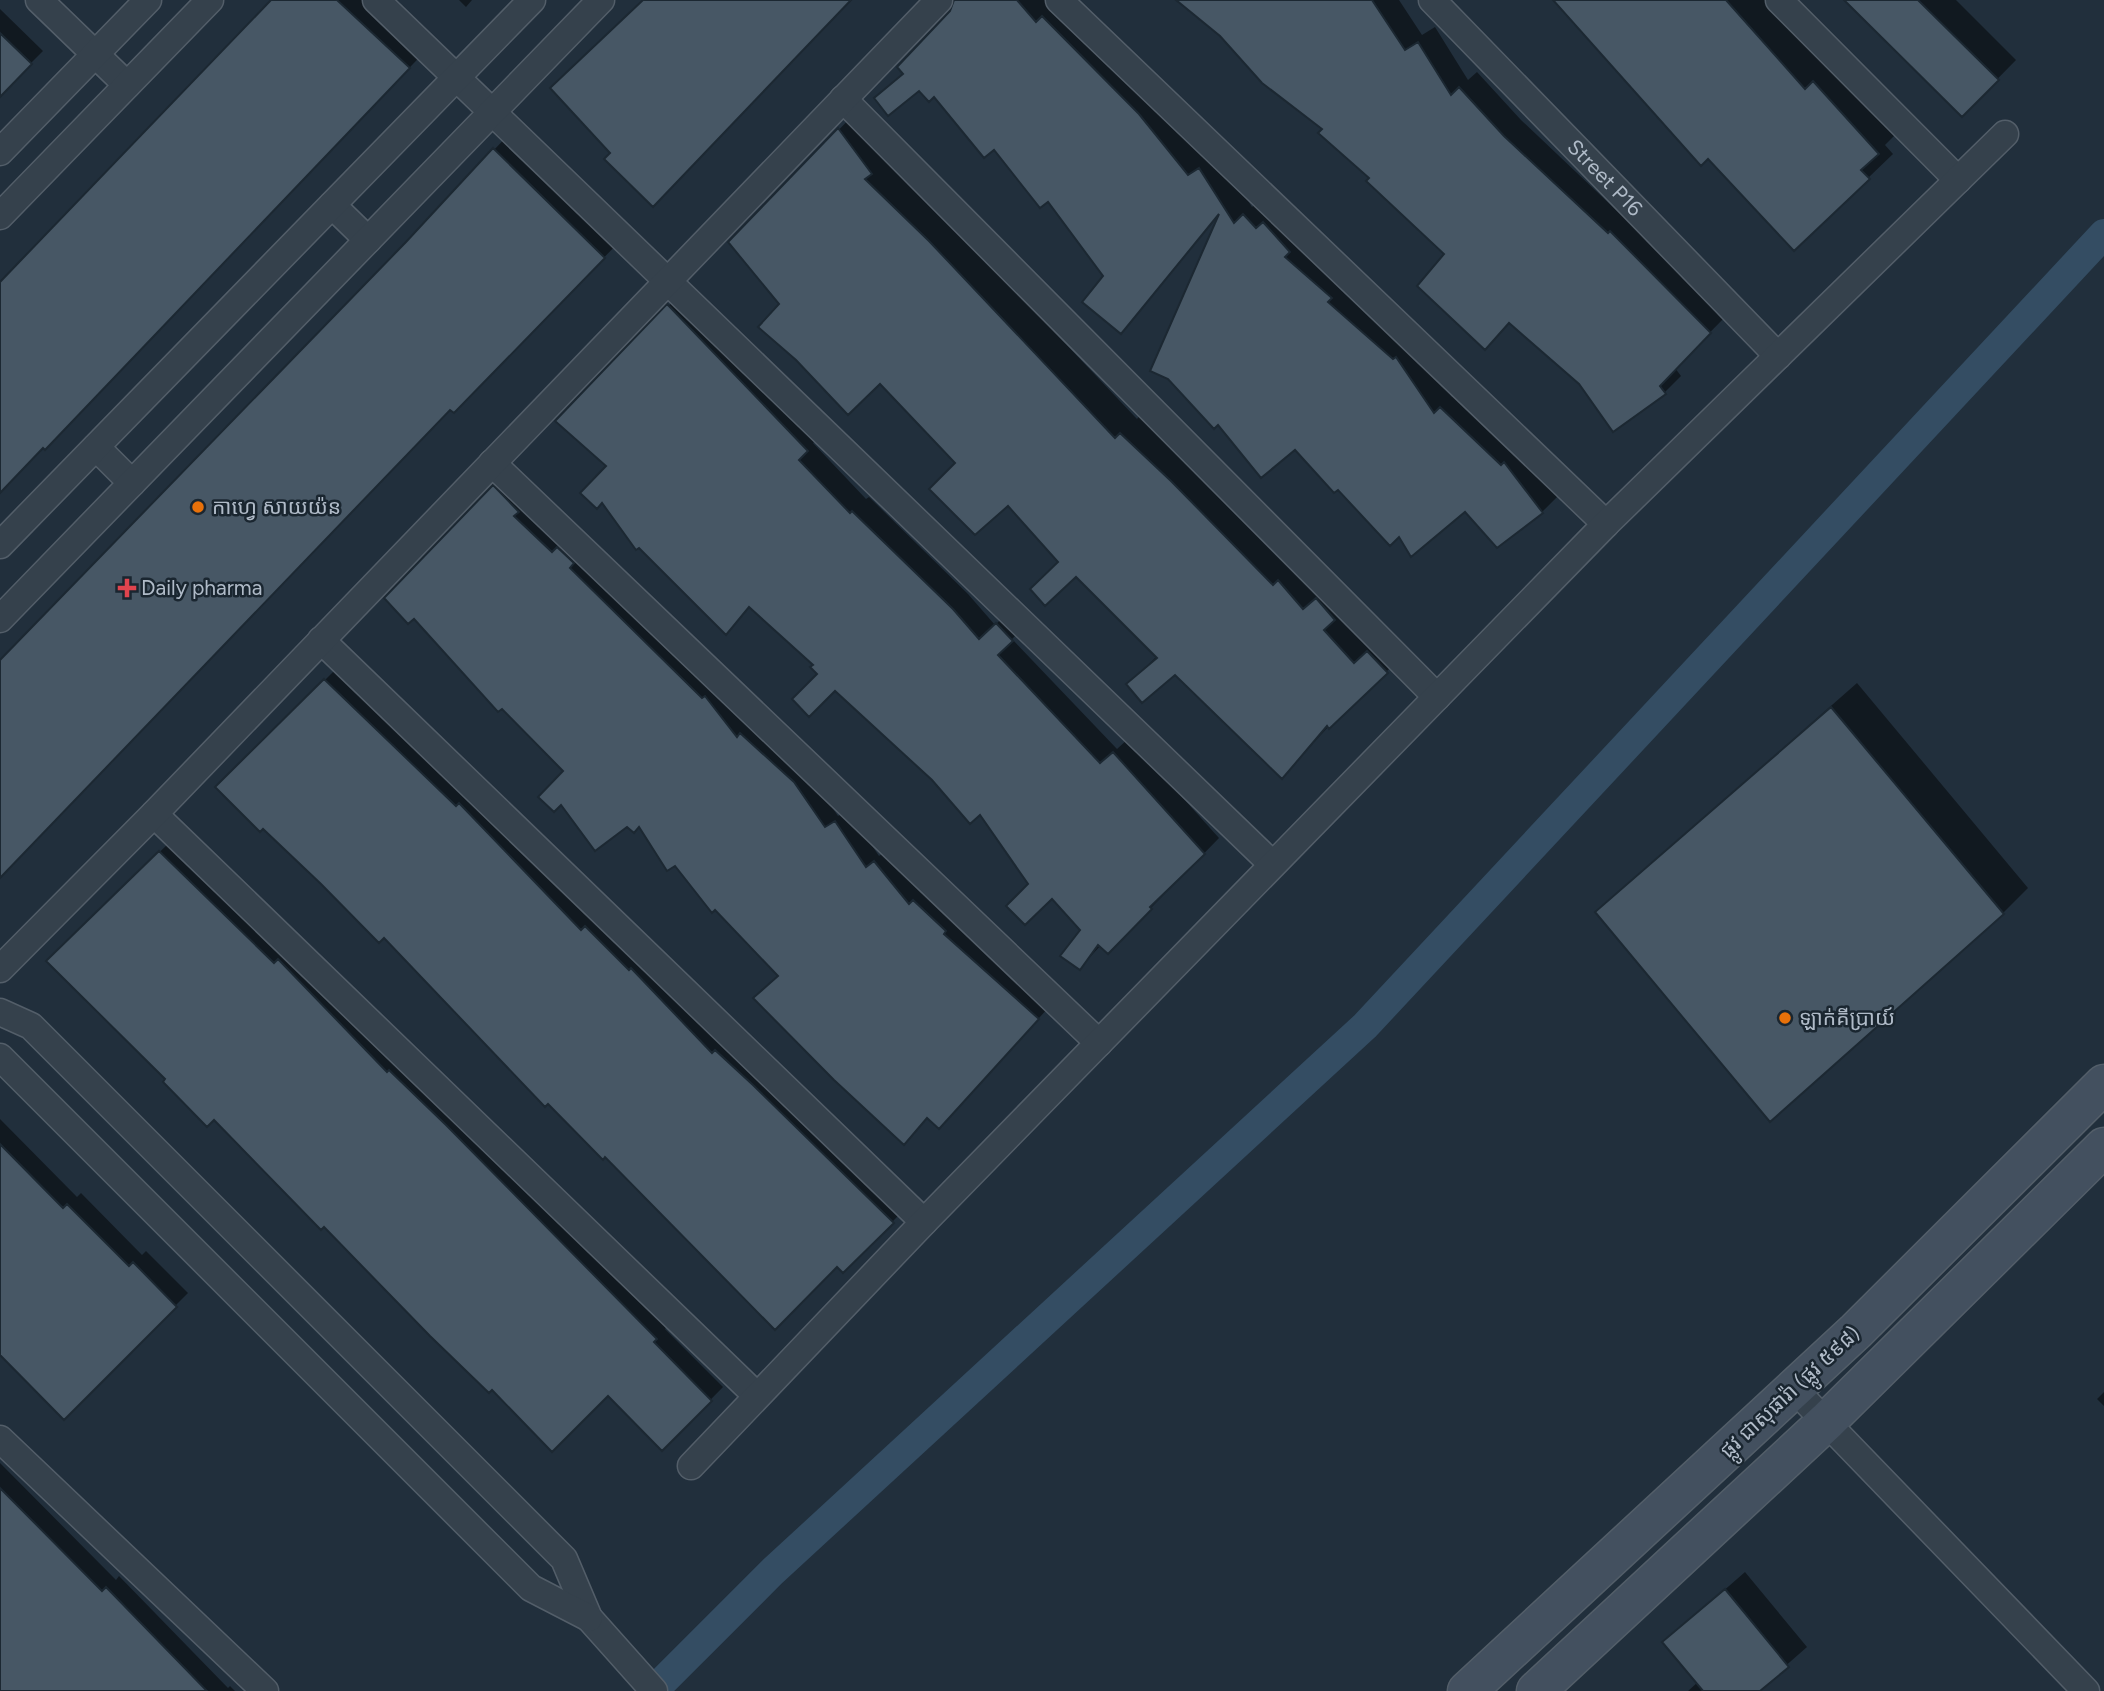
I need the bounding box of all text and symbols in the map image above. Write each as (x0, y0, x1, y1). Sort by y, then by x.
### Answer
street label: Street P16 (1563, 134, 1648, 221)
place label: កាហ្វេ សាយយ៉ន (212, 494, 341, 521)
marker: កាហ្វេ សាយយ៉ន (190, 499, 206, 515)
place label: Daily pharma (141, 575, 262, 600)
marker: Daily pharma (119, 580, 135, 596)
place label: ឡាក់គីប្រាយ៍ (1799, 1005, 1895, 1031)
marker: ឡាក់គីប្រាយ៍ (1777, 1010, 1793, 1026)
street label: ផ្លូវ ជាសុផារ៉ា (ផ្លូវ ៥៩៨) (1715, 1320, 1870, 1468)

